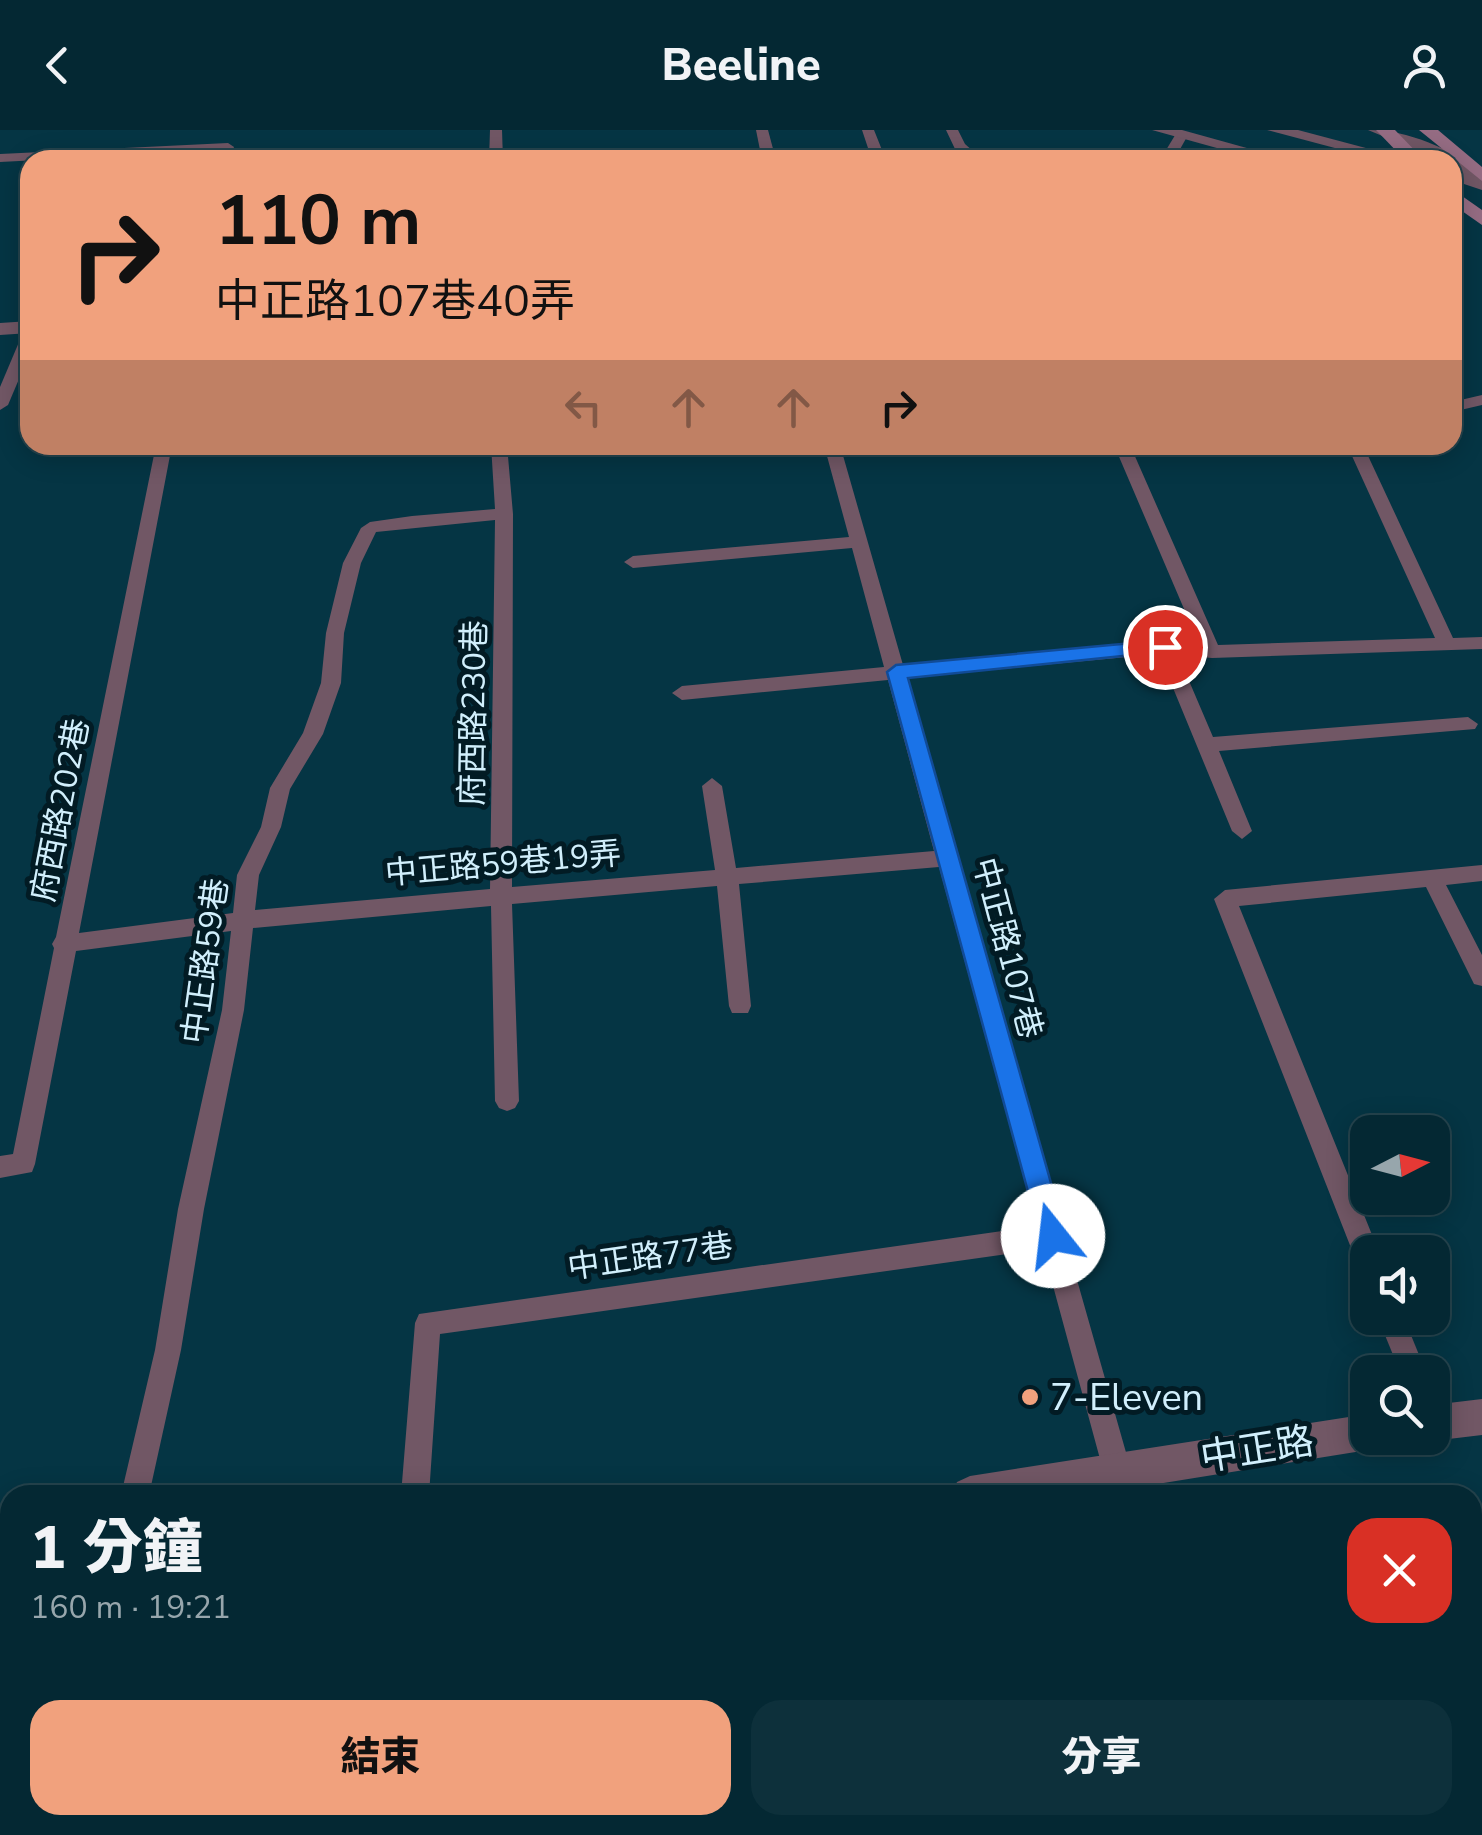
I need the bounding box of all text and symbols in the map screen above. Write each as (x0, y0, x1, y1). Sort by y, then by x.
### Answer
text: Beeline (661, 35, 821, 96)
icon: back (30, 38, 85, 93)
icon: person (1397, 38, 1452, 93)
text: 110 m (215, 173, 421, 269)
icon: right (50, 190, 180, 320)
text: 中正路107巷40弄 (215, 271, 575, 332)
icon: left (556, 380, 611, 435)
icon: ahead (661, 380, 716, 435)
icon: ahead (766, 380, 821, 435)
icon: right (871, 380, 926, 435)
pin (1123, 605, 1208, 690)
street label: 府西路230巷 (450, 620, 497, 806)
icon: arrive (1138, 620, 1193, 675)
street label: 府西路202巷 (22, 715, 99, 905)
street label: 中正路59巷19弄 (383, 832, 623, 895)
street label: 中正路107巷 (963, 853, 1052, 1043)
street label: 中正路59巷 (173, 876, 238, 1046)
north arrow (1350, 1115, 1450, 1215)
map controls (1350, 1115, 1450, 1455)
position arrow (1001, 1184, 1105, 1288)
street label: 中正路77巷 (565, 1224, 735, 1289)
button: sound (1350, 1235, 1450, 1335)
button: search (1350, 1355, 1450, 1455)
place label: 7-Eleven (1050, 1372, 1203, 1423)
marker: 7-Eleven (1019, 1386, 1041, 1408)
street label: 中正路 (1197, 1415, 1317, 1484)
text: 1 分鐘 (30, 1507, 203, 1589)
button: close (1347, 1518, 1452, 1623)
text: 160 m · 19:21 (30, 1586, 231, 1629)
button: 結束 (30, 1700, 731, 1815)
button: 分享 (751, 1700, 1452, 1815)

